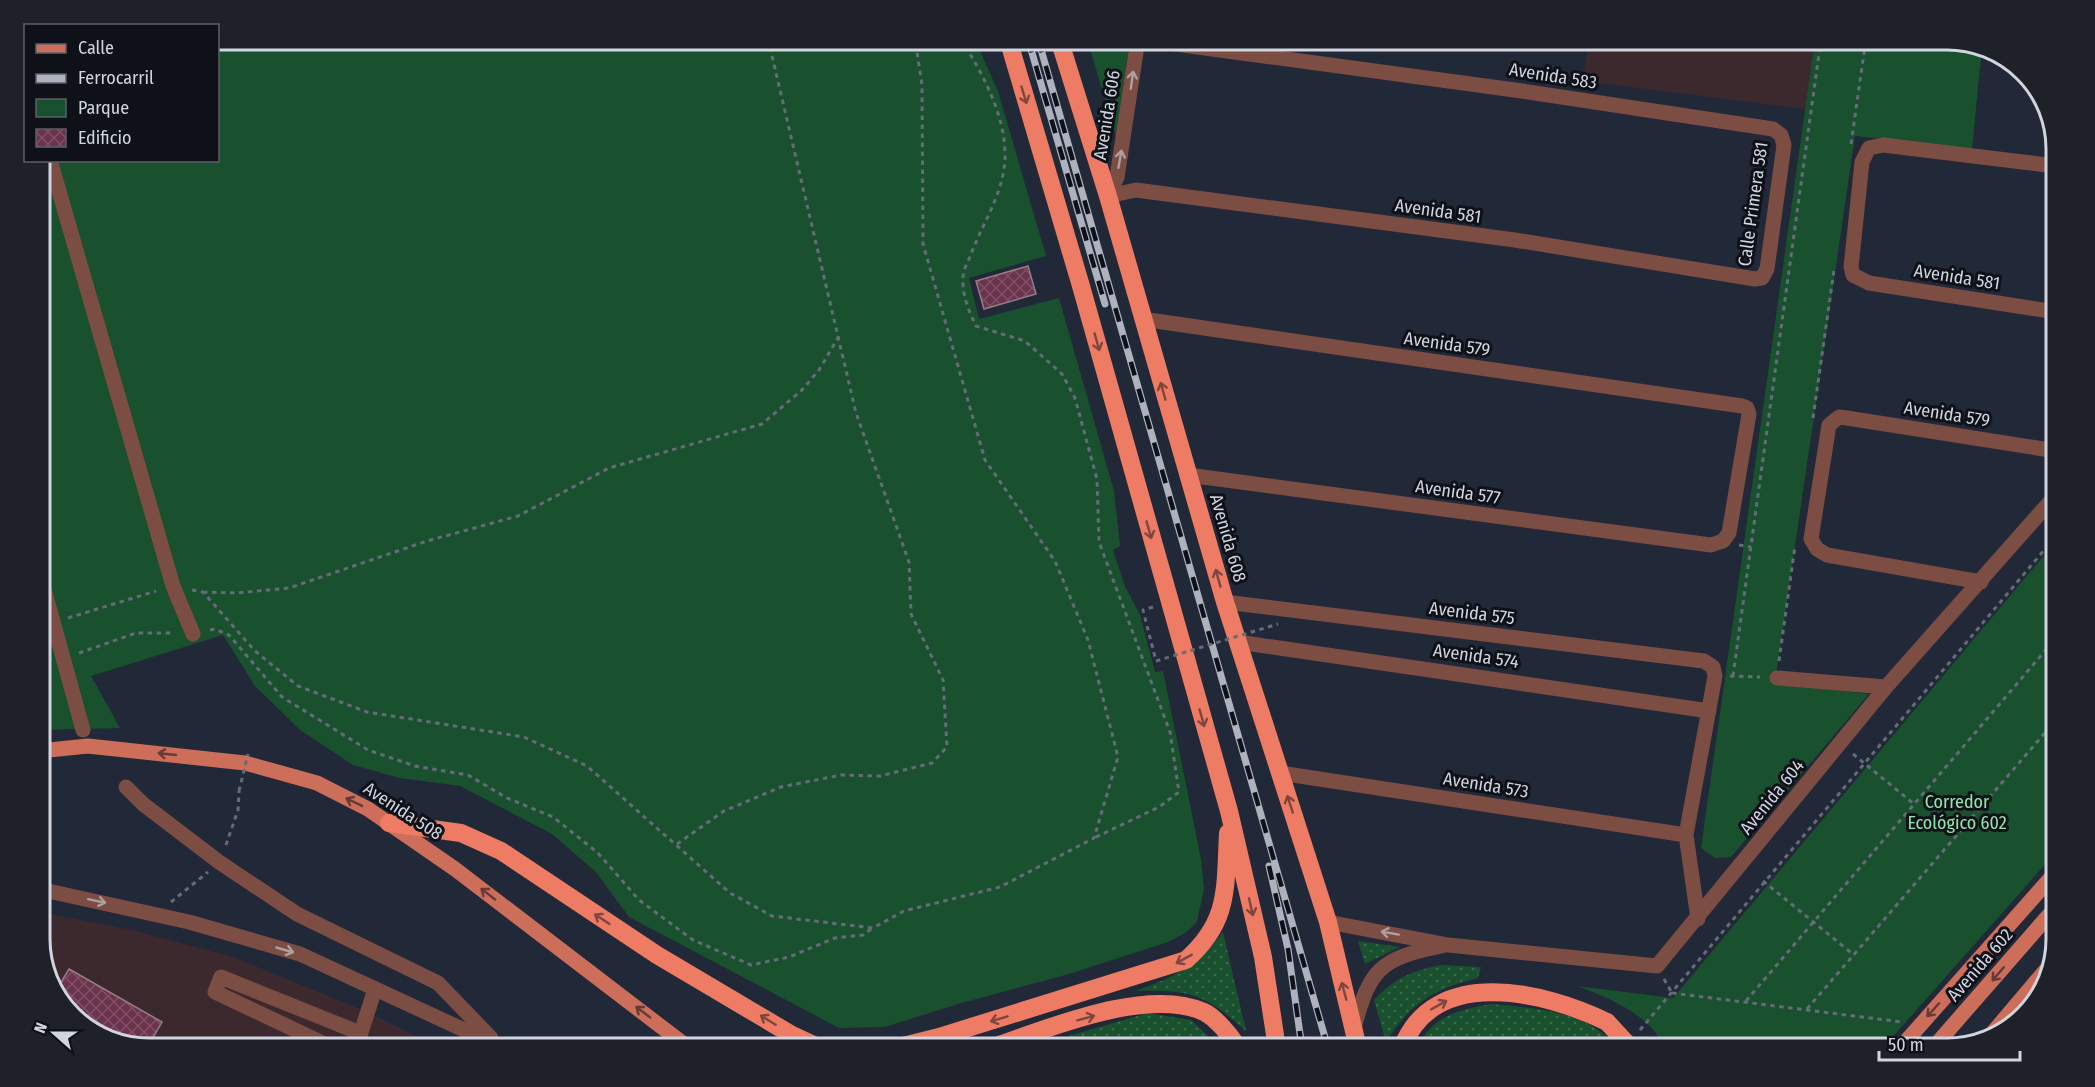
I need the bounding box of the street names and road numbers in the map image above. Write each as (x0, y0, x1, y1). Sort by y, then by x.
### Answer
street label: Avenida 583 (1508, 58, 1598, 94)
street label: Avenida 606 (1089, 69, 1125, 161)
street label: Calle Primera 581 (1733, 140, 1773, 268)
street label: Avenida 581 (1393, 194, 1483, 228)
street label: Avenida 581 (1912, 259, 2002, 295)
street label: Avenida 579 (1403, 327, 1491, 361)
street label: Avenida 579 (1902, 396, 1992, 432)
street label: Avenida 577 (1414, 475, 1502, 509)
street label: Avenida 608 (1205, 492, 1251, 584)
street label: Avenida 575 (1428, 597, 1516, 629)
street label: Avenida 574 (1432, 639, 1521, 673)
street label: Avenida 604 (1735, 755, 1809, 839)
street label: Avenida 573 (1442, 767, 1530, 803)
street label: Avenida 508 (359, 777, 447, 845)
street label: Avenida 602 (1942, 924, 2018, 1006)

